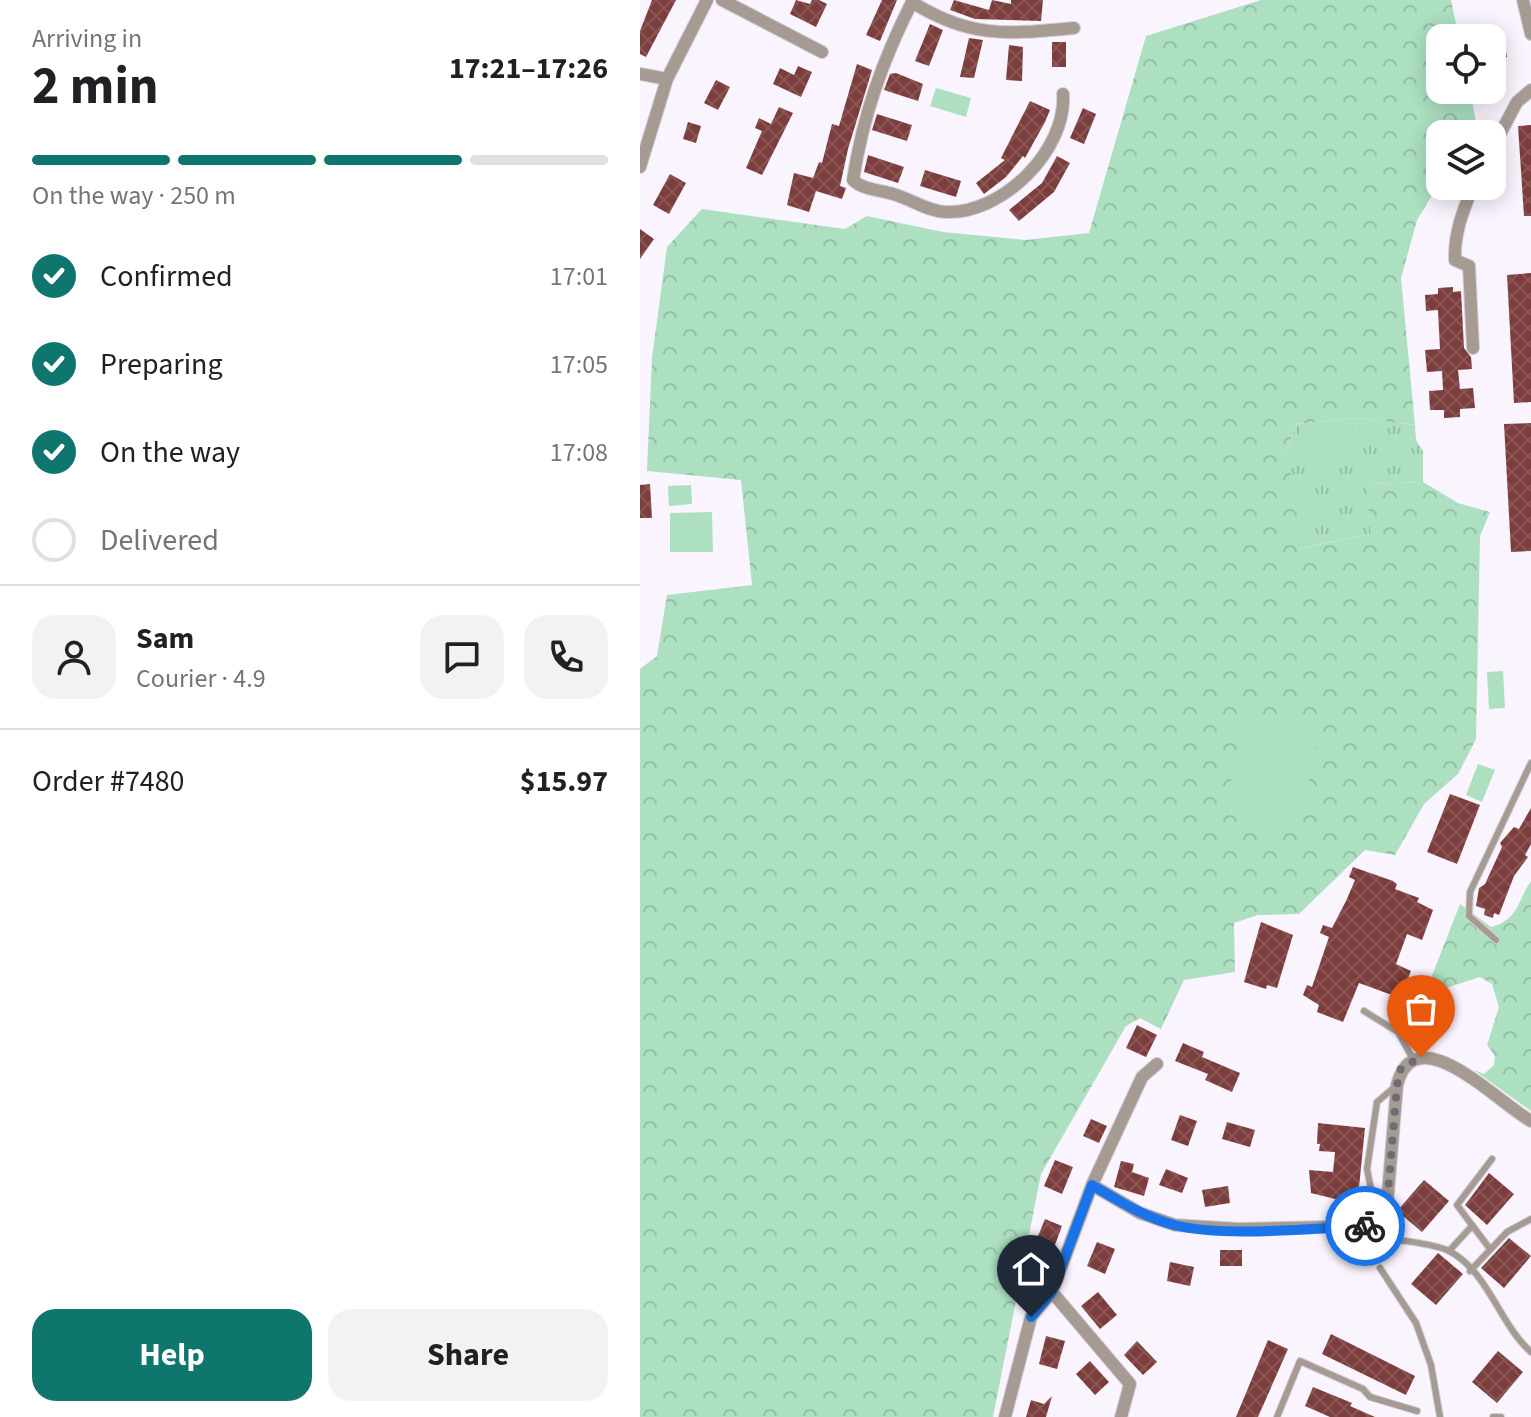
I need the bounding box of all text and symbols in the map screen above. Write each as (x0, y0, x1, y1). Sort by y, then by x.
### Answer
text: Arriving in (32, 20, 142, 57)
map controls (1426, 24, 1506, 200)
button: locate (1426, 24, 1506, 104)
text: 17:21–17:26 (449, 47, 608, 90)
text: 2 min (32, 50, 159, 124)
button: layers (1426, 120, 1506, 200)
text: On the way · 250 m (32, 177, 236, 214)
icon: check (32, 254, 76, 298)
text: Confirmed (100, 255, 233, 298)
text: 17:01 (550, 258, 608, 295)
icon: check (32, 342, 76, 386)
text: Preparing (100, 343, 223, 386)
text: 17:05 (550, 346, 608, 383)
icon: check (32, 430, 76, 474)
text: On the way (100, 431, 240, 474)
text: 17:08 (550, 434, 608, 471)
text: Delivered (100, 519, 219, 562)
button: person (32, 615, 116, 699)
button: chat (420, 615, 504, 699)
button: phone (524, 615, 608, 699)
text: Sam (136, 617, 194, 660)
text: Courier · 4.9 (136, 660, 266, 697)
text: Order #7480 (32, 760, 185, 803)
text: $15.97 (520, 760, 608, 803)
pin (1387, 975, 1455, 1057)
icon: bag (1399, 987, 1443, 1031)
courier (1325, 1186, 1405, 1266)
icon: bike (1343, 1204, 1387, 1248)
pin (997, 1235, 1065, 1317)
icon: home (1009, 1247, 1053, 1291)
button: Help (32, 1309, 312, 1401)
button: Share (328, 1309, 608, 1401)

